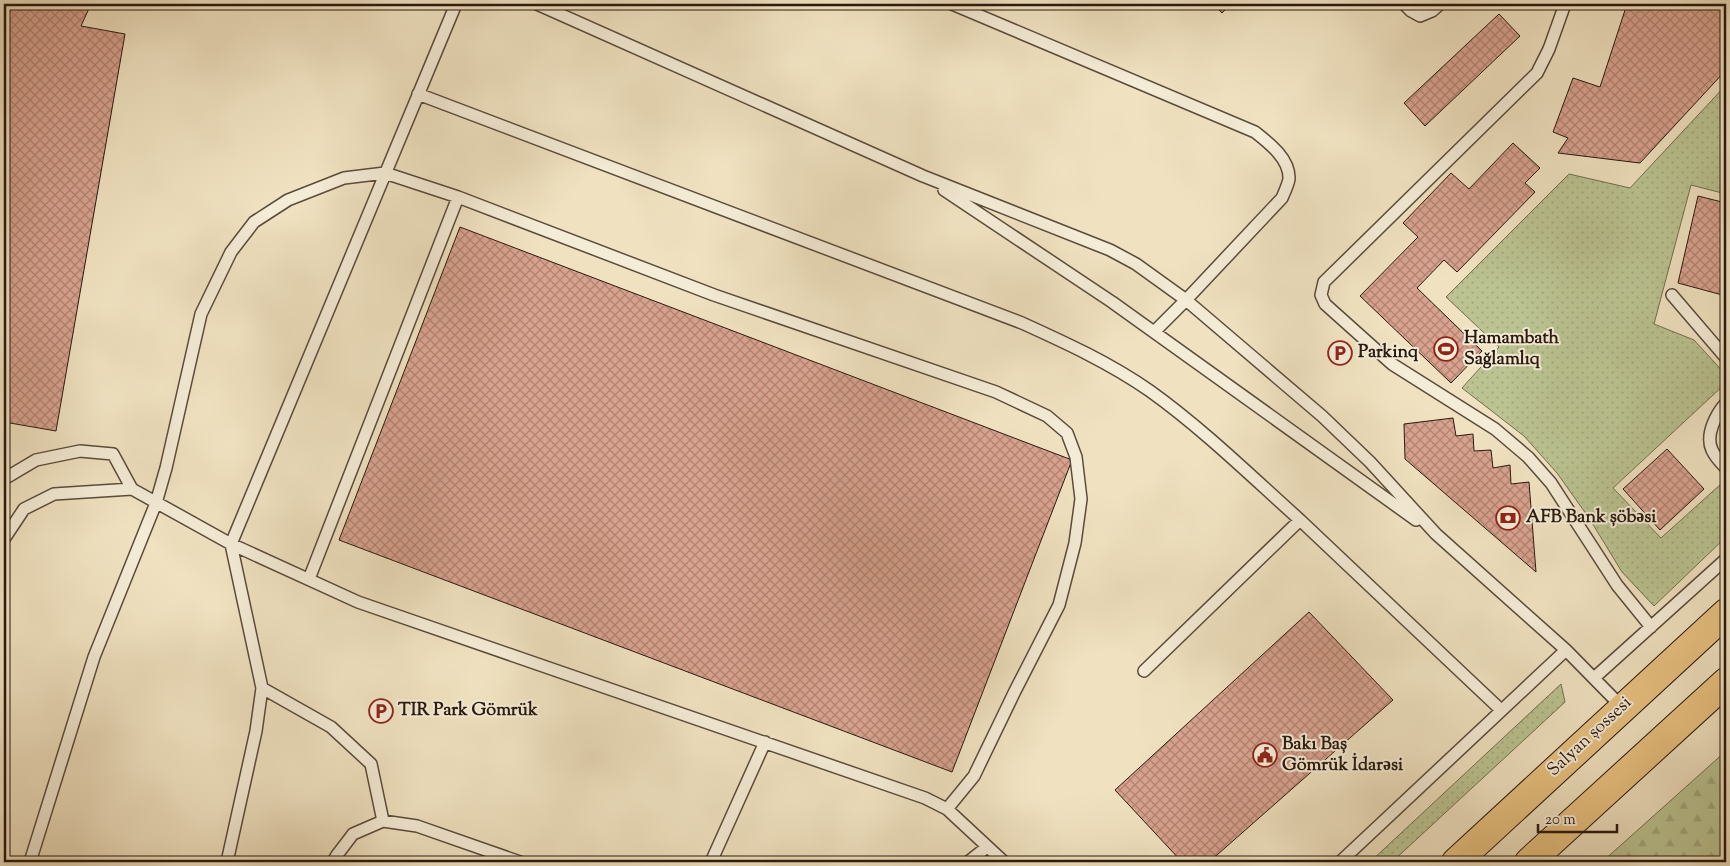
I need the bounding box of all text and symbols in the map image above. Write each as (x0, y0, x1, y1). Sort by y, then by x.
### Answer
place label: Hamambath Sağlamlıq (1464, 326, 1560, 373)
sports icon: Hamambath Sağlamlıq (1433, 336, 1459, 362)
parking icon: Parkinq (1327, 340, 1353, 366)
place label: Parkinq (1358, 340, 1419, 366)
bank icon: AFB Bank şöbəsi (1495, 505, 1521, 531)
place label: AFB Bank şöbəsi (1526, 505, 1657, 531)
street label: Salyan şossesi (1542, 691, 1638, 783)
parking icon: TIR Park Gömrük (368, 698, 394, 724)
place label: TIR Park Gömrük (398, 698, 538, 724)
place label: Bakı Baş Gömrük İdarəsi (1282, 732, 1404, 779)
public building icon: Bakı Baş Gömrük İdarəsi (1252, 742, 1278, 768)
scale bar (1538, 801, 1616, 833)
text: 20 m (1545, 810, 1576, 831)

